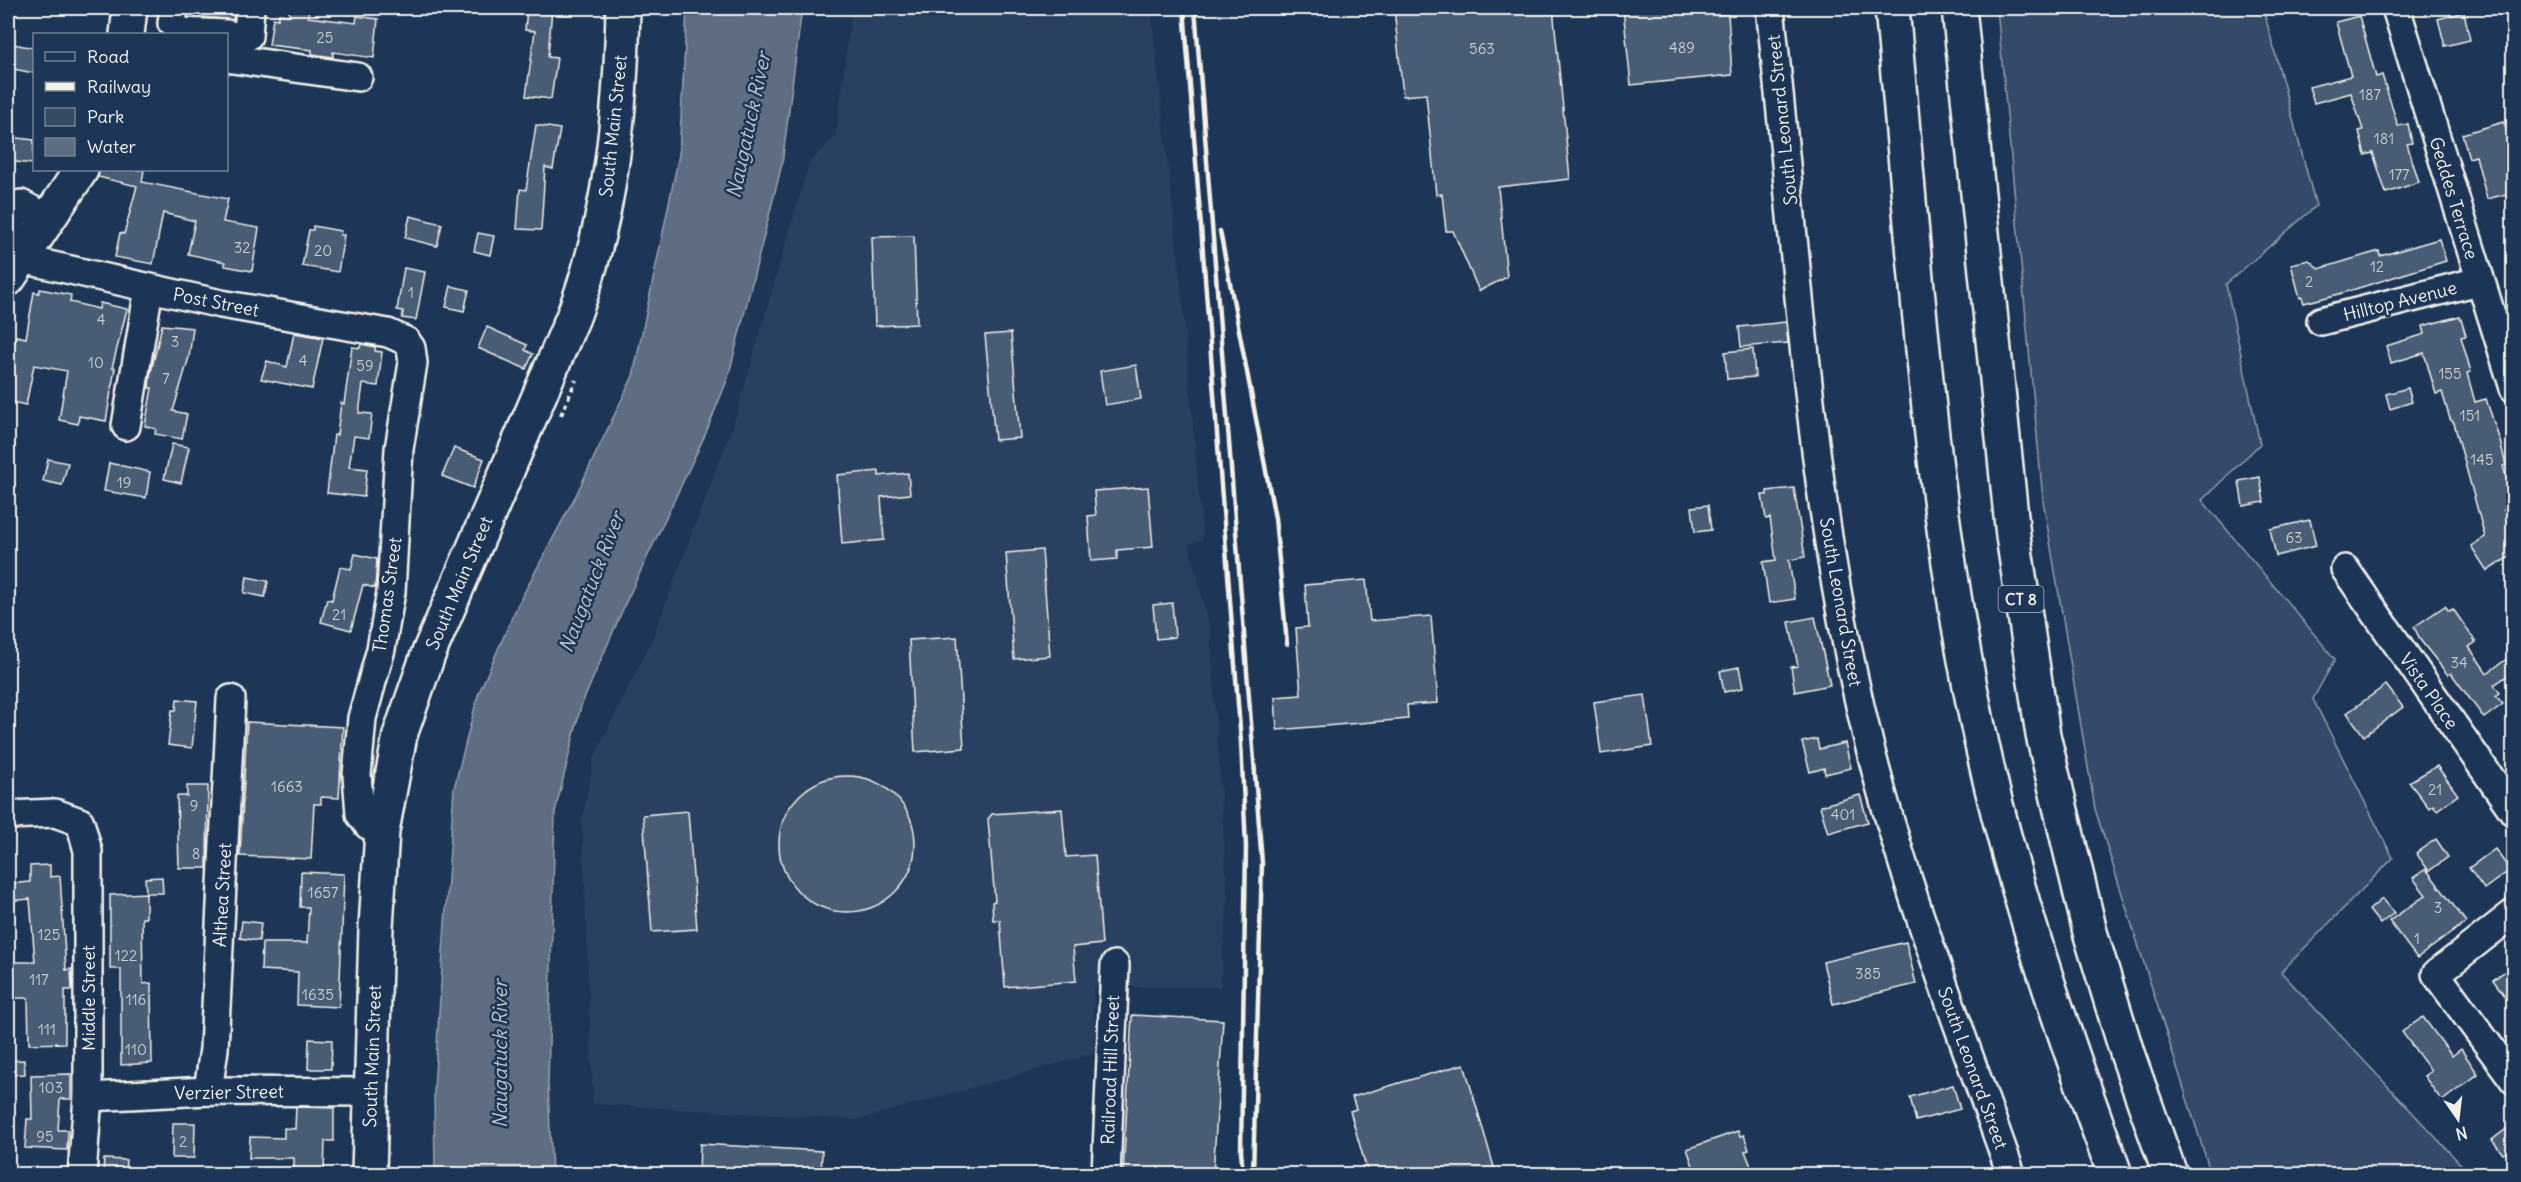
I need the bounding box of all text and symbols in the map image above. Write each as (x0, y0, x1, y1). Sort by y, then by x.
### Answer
house number: 25 (317, 28, 333, 47)
legend (33, 33, 228, 171)
street label: South Leonard Street (1762, 34, 1802, 206)
house number: 489 (1669, 38, 1695, 57)
house number: 563 (1469, 39, 1495, 58)
text: Road (87, 45, 130, 68)
water label: Naugatuck River (720, 47, 776, 200)
street label: South Main Street (594, 54, 632, 198)
text: Railway (87, 75, 151, 98)
house number: 187 (2359, 85, 2381, 104)
text: Park (87, 105, 124, 128)
house number: 181 (2374, 129, 2394, 148)
street label: Geddes Terrace (2424, 134, 2484, 262)
text: Water (87, 135, 137, 158)
house number: 177 (2389, 165, 2409, 184)
house number: 32 (234, 238, 250, 257)
house number: 20 (314, 241, 332, 260)
house number: 12 (2370, 257, 2384, 276)
house number: 2 (2305, 272, 2313, 291)
street label: Hilltop Avenue (2341, 276, 2459, 326)
street label: Post Street (171, 282, 261, 322)
house number: 1 (408, 283, 414, 302)
house number: 4 (97, 310, 106, 329)
house number: 3 (171, 332, 179, 351)
house number: 4 (299, 351, 308, 370)
house number: 10 (88, 353, 104, 372)
house number: 59 (356, 356, 374, 375)
house number: 155 (2438, 364, 2462, 383)
house number: 7 (162, 369, 170, 388)
house number: 151 (2460, 406, 2480, 425)
house number: 145 (2470, 450, 2494, 469)
house number: 19 (117, 473, 131, 492)
water label: Naugatuck River (553, 506, 630, 656)
street label: South Main Street (420, 513, 498, 653)
street label: South Leonard Street (1815, 516, 1867, 688)
house number: 63 (2285, 528, 2303, 547)
street label: Thomas Street (368, 536, 406, 654)
road number: CT 8 (1998, 586, 2044, 612)
house number: 21 (332, 605, 346, 624)
street label: Vista Place (2394, 648, 2464, 734)
house number: 34 (2450, 653, 2468, 672)
house number: 1663 (271, 777, 303, 796)
house number: 21 (2428, 780, 2442, 799)
house number: 9 (190, 796, 198, 815)
house number: 401 (1831, 805, 1855, 824)
street label: Althea Street (208, 842, 236, 948)
house number: 8 (192, 844, 200, 863)
house number: 1657 (308, 883, 338, 902)
house number: 3 (2434, 898, 2442, 917)
house number: 125 (38, 925, 60, 944)
house number: 1 (2414, 929, 2420, 948)
street label: Middle Street (77, 945, 100, 1051)
house number: 122 (115, 946, 137, 965)
house number: 385 (1855, 964, 1881, 983)
house number: 117 (29, 970, 49, 989)
water label: Naugatuck River (487, 977, 512, 1128)
street label: South Main Street (358, 984, 386, 1128)
street label: South Leonard Street (1933, 984, 2013, 1152)
house number: 1635 (302, 985, 334, 1004)
house number: 116 (126, 990, 146, 1009)
street label: Railroad Hill Street (1096, 995, 1124, 1145)
house number: 111 (38, 1020, 56, 1039)
house number: 110 (125, 1040, 147, 1059)
house number: 103 (39, 1078, 63, 1097)
street label: Verzier Street (174, 1080, 284, 1104)
north arrow (2428, 1089, 2488, 1149)
text: N (2454, 1123, 2469, 1145)
house number: 95 (36, 1127, 54, 1146)
house number: 2 (179, 1132, 187, 1151)

